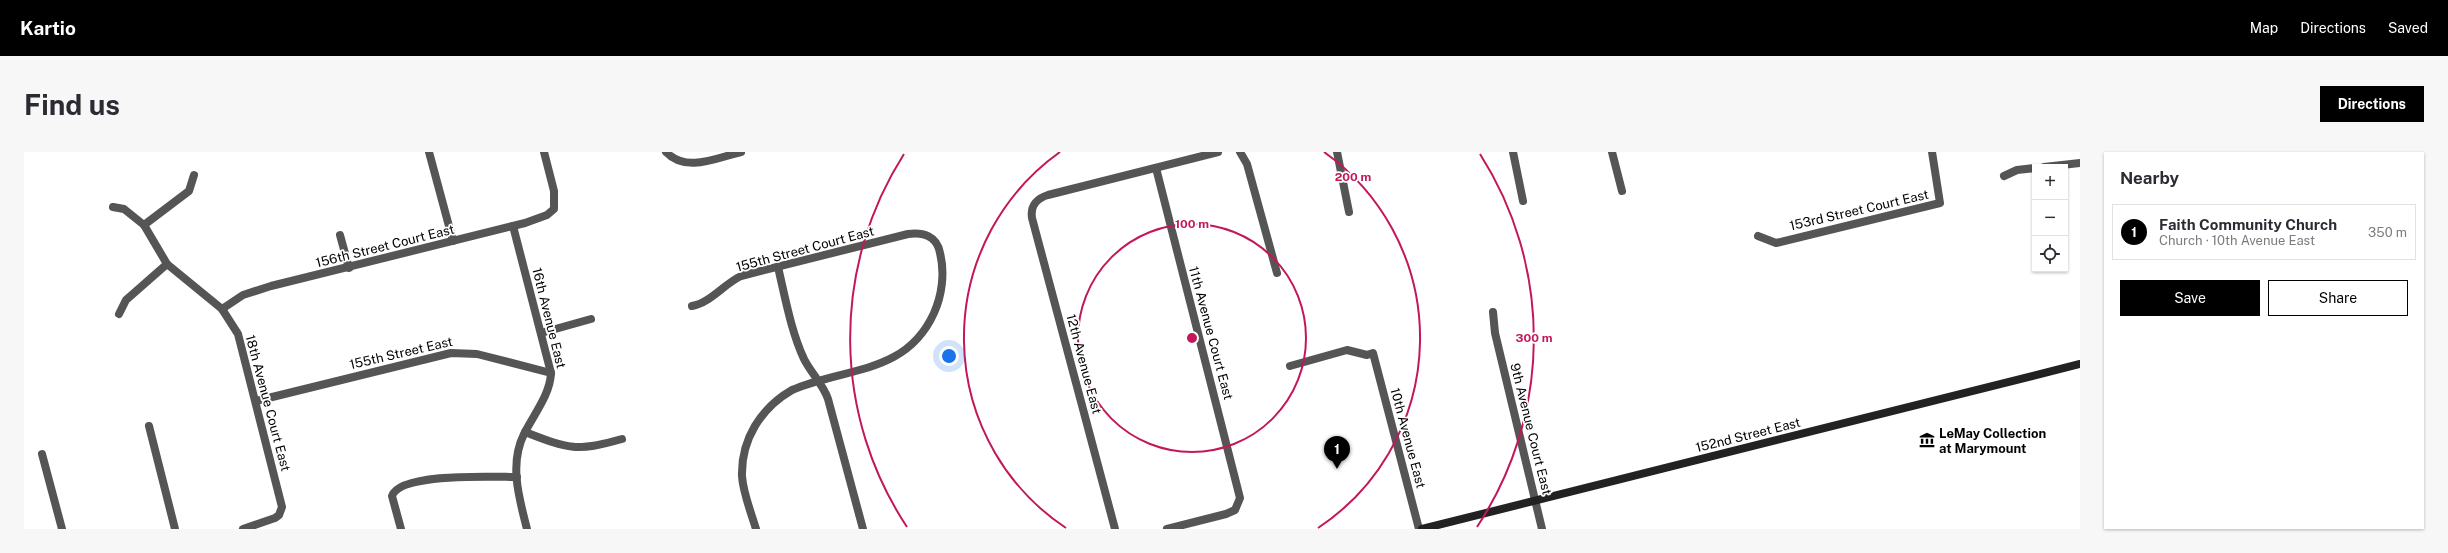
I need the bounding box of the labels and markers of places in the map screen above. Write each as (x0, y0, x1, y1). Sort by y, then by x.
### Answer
centre of rings (1185, 331, 1199, 345)
place label: LeMay Collection at Marymount (1939, 426, 2046, 456)
museum icon: LeMay Collection at Marymount (1918, 431, 1936, 449)
pin: 1 (1324, 436, 1350, 469)

